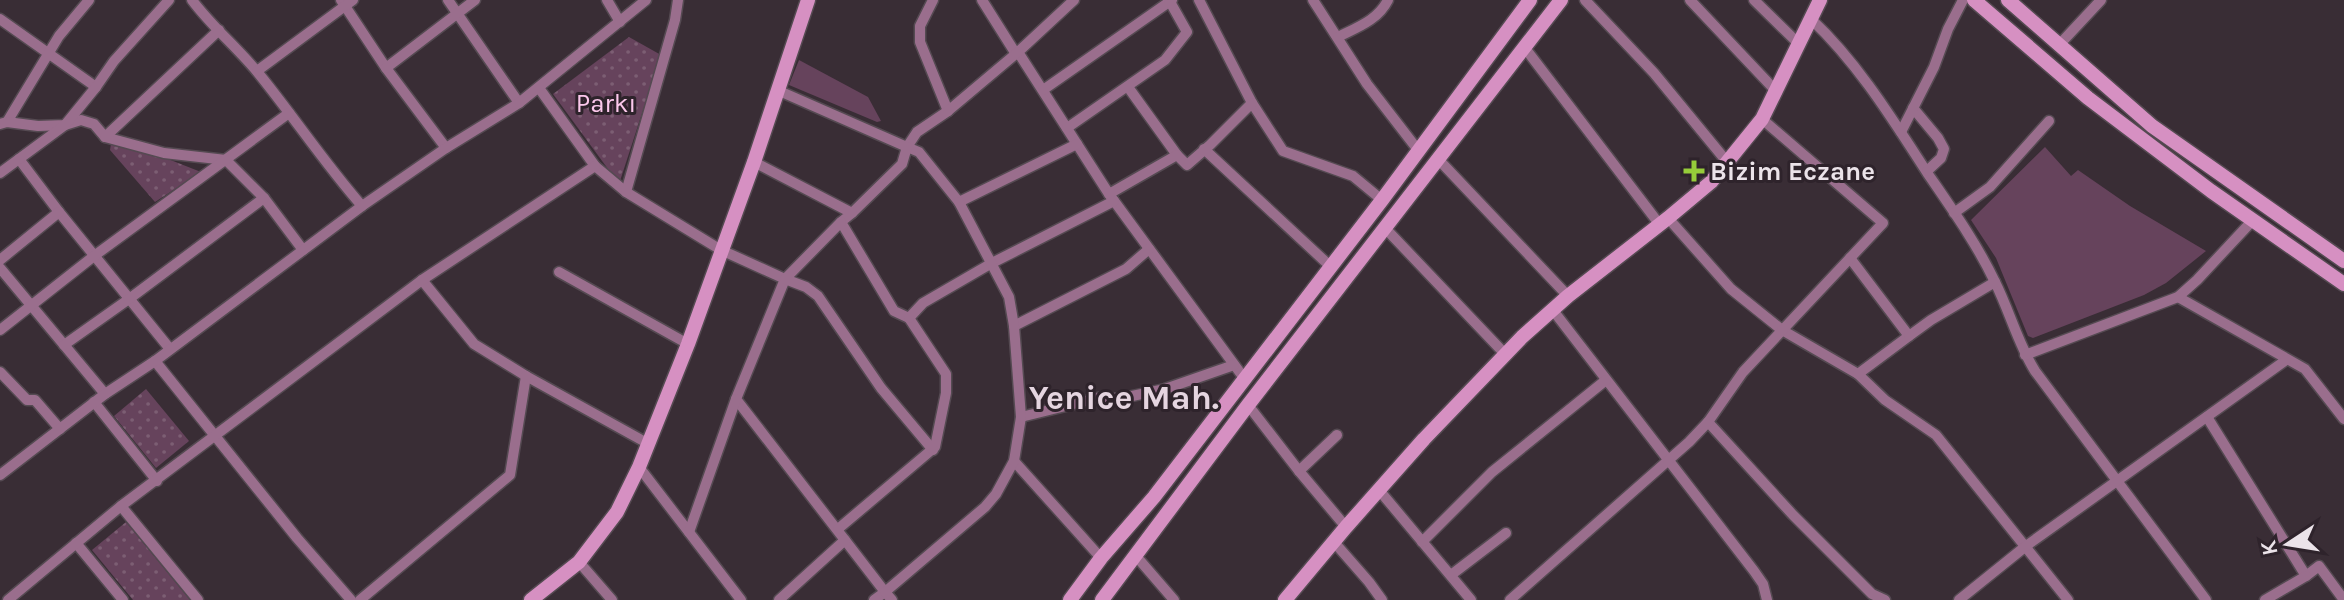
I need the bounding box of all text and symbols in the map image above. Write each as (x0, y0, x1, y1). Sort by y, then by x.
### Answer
park label: Parkı (576, 88, 636, 119)
place label: Bizim Eczane (1710, 156, 1875, 187)
marker: Bizim Eczane (1685, 162, 1703, 180)
district label: Yenice Mah. (1029, 378, 1219, 418)
north arrow (2248, 504, 2328, 584)
text: K (2255, 538, 2284, 558)

